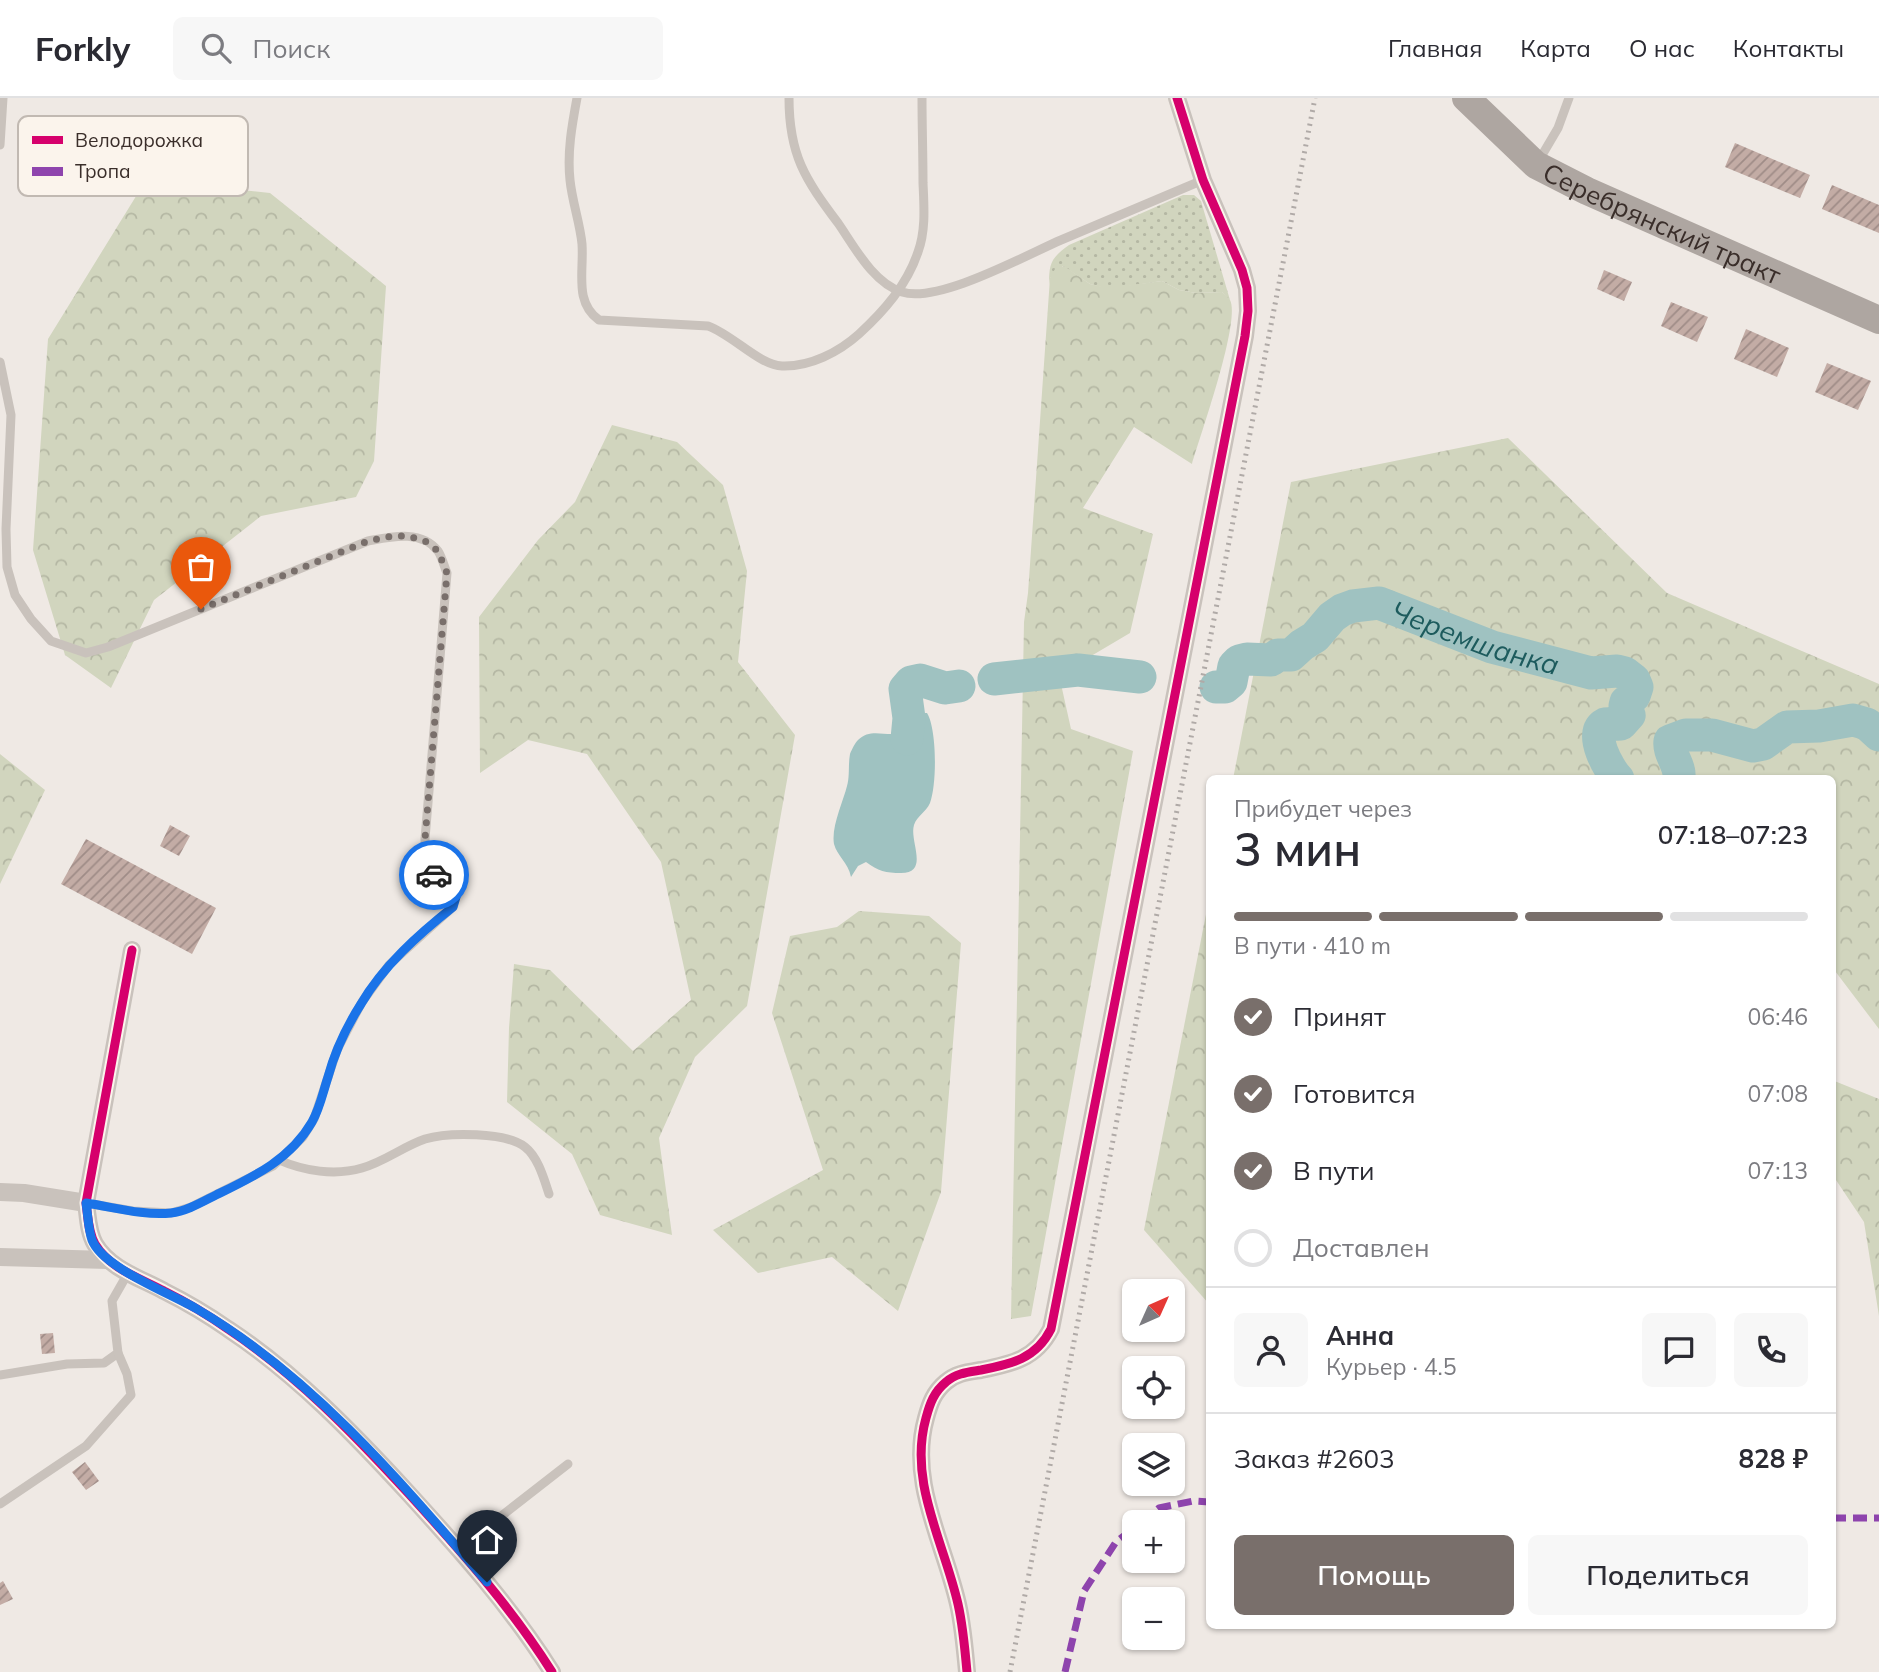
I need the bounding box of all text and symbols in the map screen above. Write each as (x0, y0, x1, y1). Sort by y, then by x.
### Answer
search box (173, 17, 663, 80)
text: Forkly (35, 28, 131, 69)
icon: search (197, 29, 235, 67)
text: Поиск (253, 32, 330, 65)
text: Главная (1388, 33, 1482, 63)
text: Карта (1520, 33, 1591, 63)
text: О нас (1629, 33, 1695, 63)
text: Контакты (1733, 33, 1844, 63)
legend (18, 116, 248, 196)
text: Велодорожка (75, 128, 203, 152)
street label: Серебрянский тракт (1538, 155, 1786, 291)
text: Тропа (75, 159, 131, 183)
pin (171, 537, 231, 609)
icon: bag (182, 548, 220, 586)
water label: Черемшанка (1387, 592, 1563, 681)
text: Прибудет через (1234, 794, 1412, 823)
text: 07:18–07:23 (1658, 818, 1808, 851)
text: 3 мин (1234, 820, 1361, 878)
courier (399, 840, 469, 910)
icon: car (415, 856, 453, 894)
text: В пути · 410 m (1234, 931, 1391, 960)
icon: check (1234, 998, 1272, 1036)
text: Принят (1293, 1000, 1386, 1033)
text: 06:46 (1748, 1002, 1808, 1031)
icon: check (1234, 1075, 1272, 1113)
text: Готовится (1293, 1077, 1416, 1110)
text: 07:08 (1748, 1079, 1808, 1108)
icon: check (1234, 1152, 1272, 1190)
text: В пути (1293, 1154, 1374, 1187)
text: 07:13 (1748, 1156, 1808, 1185)
text: Доставлен (1293, 1231, 1430, 1264)
north arrow (1122, 1279, 1185, 1342)
map controls (1122, 1279, 1185, 1650)
button: person (1234, 1313, 1308, 1387)
button: chat (1642, 1313, 1716, 1387)
button: phone (1734, 1313, 1808, 1387)
text: Анна (1326, 1319, 1394, 1352)
text: Курьер · 4.5 (1326, 1352, 1457, 1381)
button: locate (1122, 1356, 1185, 1419)
button: layers (1122, 1433, 1185, 1496)
text: Заказ #2603 (1234, 1442, 1395, 1475)
text: 828 ₽ (1738, 1442, 1808, 1475)
pin (457, 1510, 517, 1582)
button: + (1122, 1510, 1185, 1573)
icon: home (468, 1521, 506, 1559)
button: Помощь (1234, 1535, 1514, 1615)
button: Поделиться (1528, 1535, 1808, 1615)
button: − (1122, 1587, 1185, 1650)

